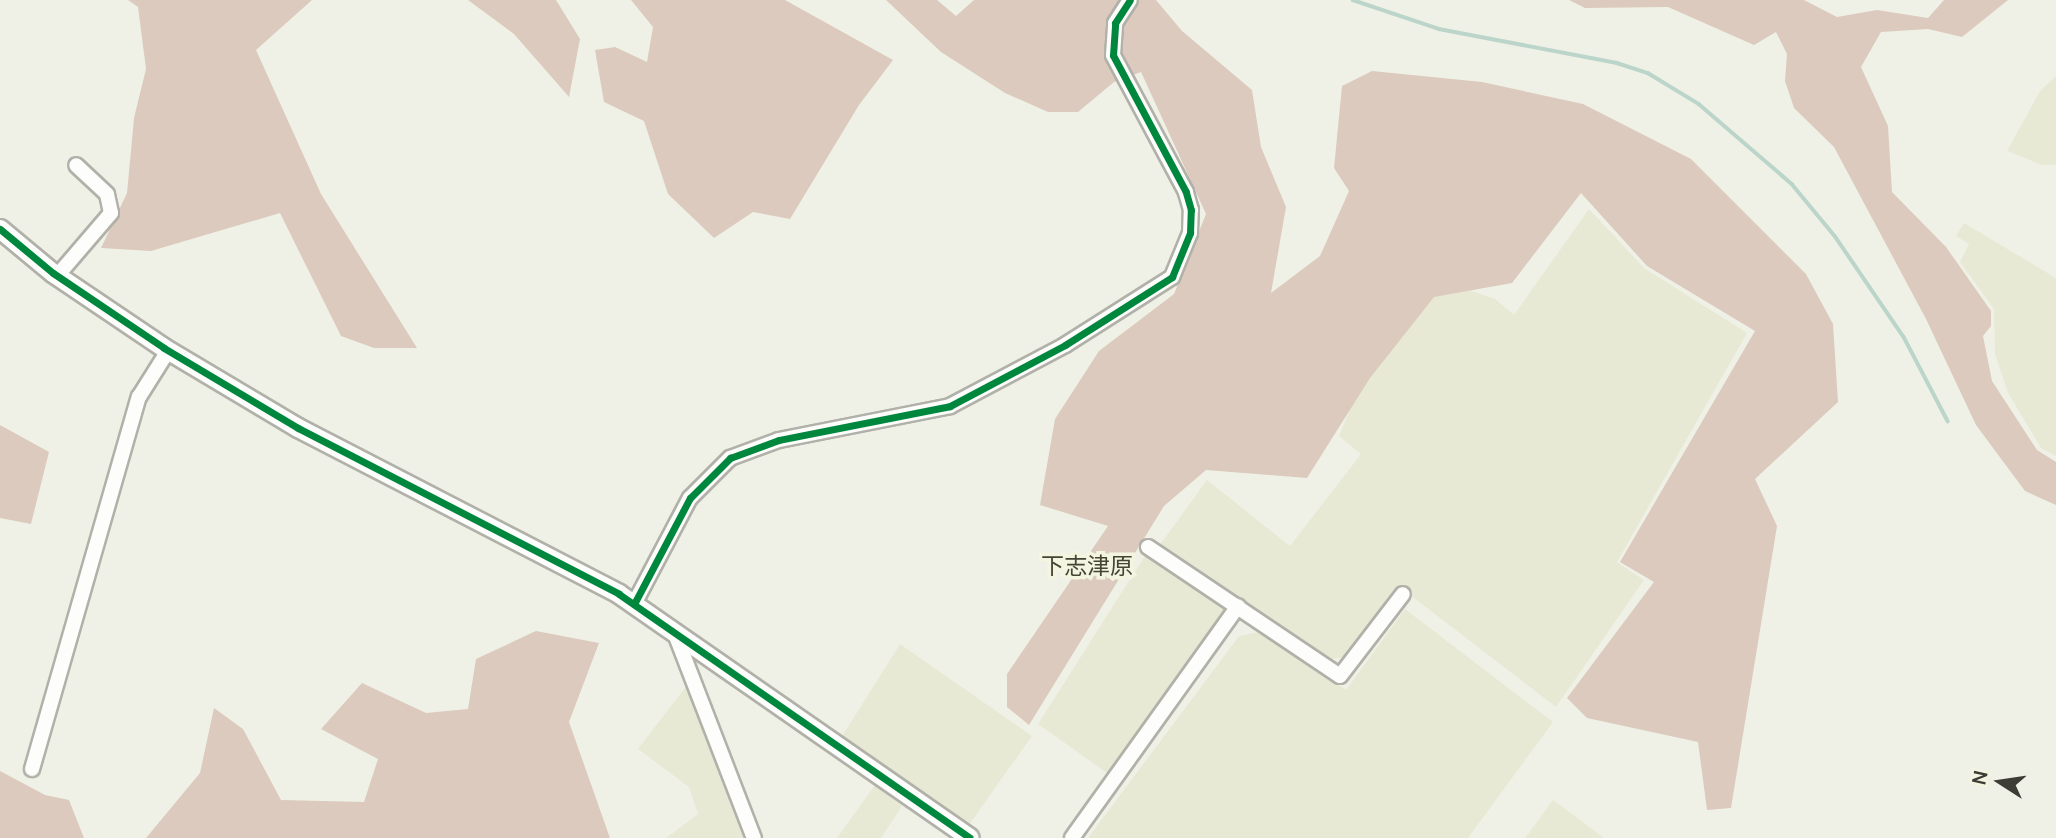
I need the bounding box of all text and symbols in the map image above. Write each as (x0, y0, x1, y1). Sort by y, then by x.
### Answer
district label: 下志津原 (1041, 551, 1133, 579)
north arrow (1965, 747, 2035, 817)
text: N (1965, 768, 1994, 787)

